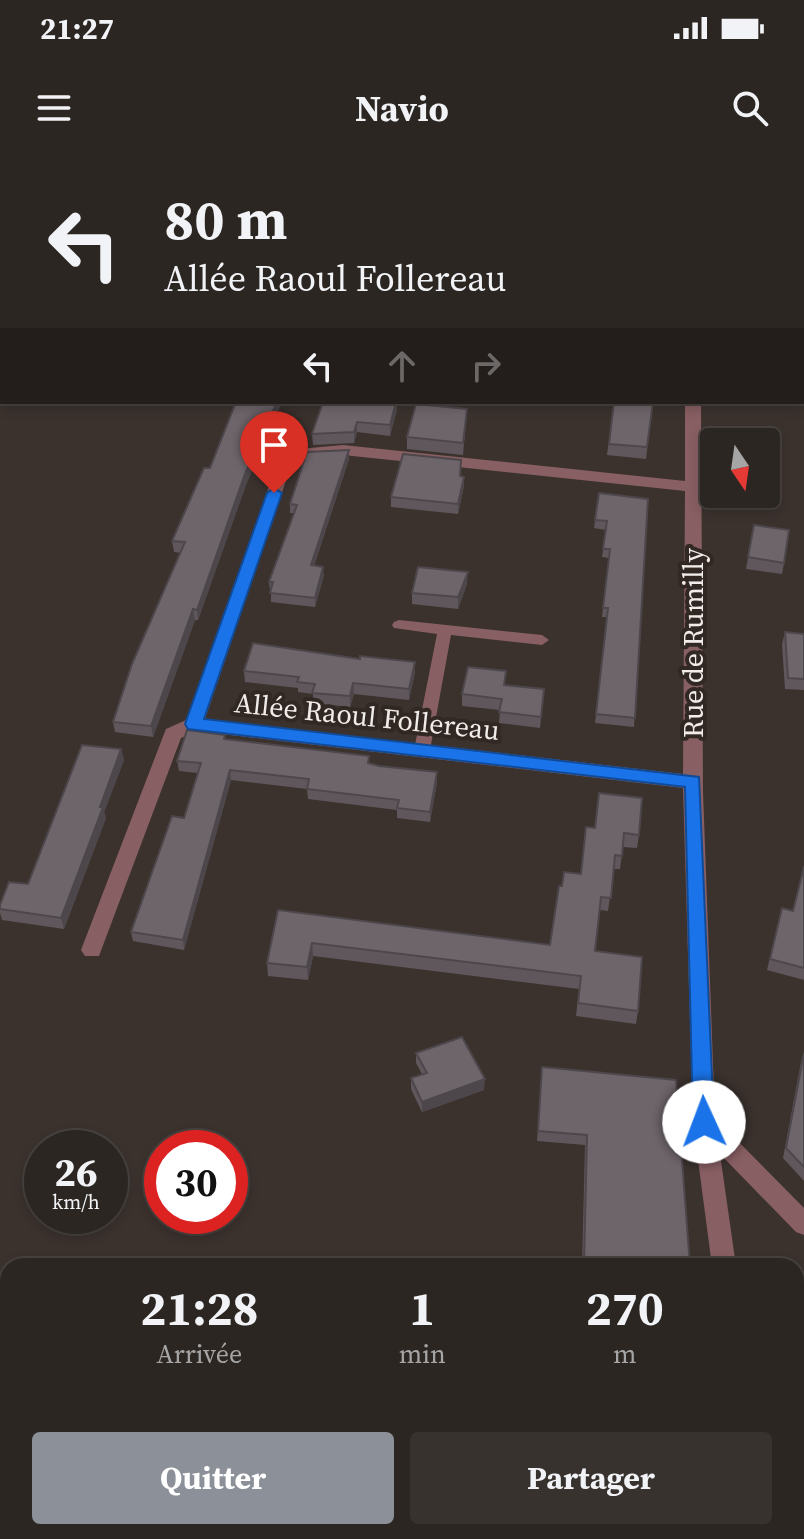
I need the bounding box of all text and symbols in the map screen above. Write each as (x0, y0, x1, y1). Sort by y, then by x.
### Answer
text: 21:27 (40, 8, 114, 49)
text: Navio (355, 84, 449, 133)
icon: menu (32, 86, 76, 130)
icon: search (728, 86, 772, 130)
text: 80 m (164, 181, 287, 258)
icon: left (32, 192, 136, 296)
text: Allée Raoul Follereau (164, 254, 507, 303)
icon: left (296, 344, 340, 388)
icon: ahead (380, 344, 424, 388)
icon: right (464, 344, 508, 388)
pin (240, 411, 308, 493)
icon: arrive (252, 423, 296, 467)
north arrow (700, 428, 780, 508)
map controls (700, 428, 780, 508)
street label: Rue de Rumilly (674, 547, 712, 738)
street label: Allée Raoul Follereau (233, 683, 501, 749)
position arrow (662, 1080, 746, 1164)
speed limit sign: 30 (144, 1130, 248, 1234)
text: 26 (54, 1145, 98, 1199)
text: km/h (52, 1188, 100, 1216)
text: 21:28 (140, 1275, 259, 1341)
text: 1 (409, 1275, 435, 1341)
text: 270 (586, 1275, 664, 1341)
text: Arrivée (156, 1336, 242, 1372)
text: min (399, 1336, 446, 1372)
text: m (613, 1336, 637, 1372)
button: Quitter (32, 1432, 394, 1524)
button: Partager (410, 1432, 772, 1524)

